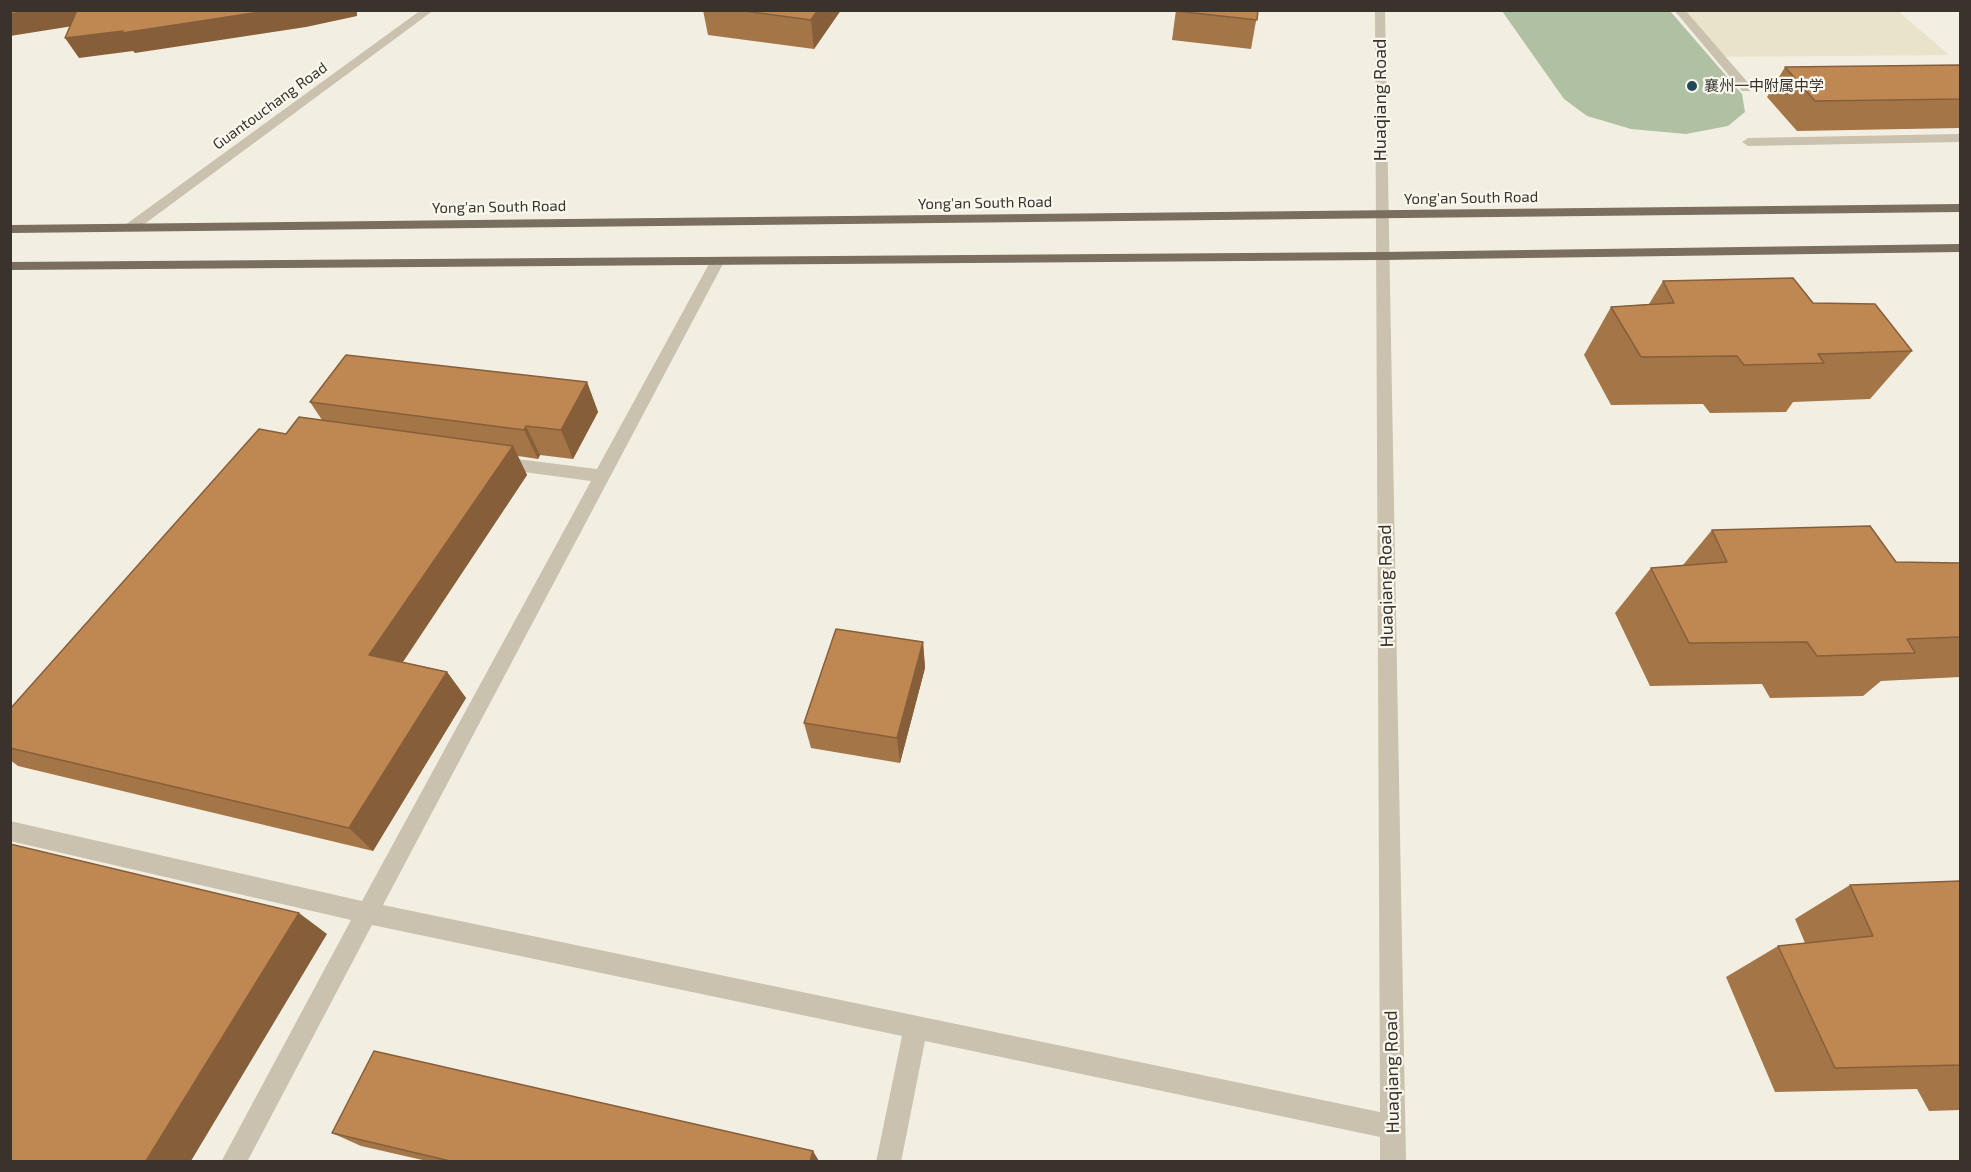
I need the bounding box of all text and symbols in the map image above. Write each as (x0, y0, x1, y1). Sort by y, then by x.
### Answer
street label: Huaqiang Road (1369, 39, 1391, 161)
street label: Guantouchang Road (209, 58, 331, 154)
place label: 襄州一中附属中学 (1704, 77, 1824, 95)
marker: 襄州一中附属中学 (1685, 79, 1699, 93)
street label: Yong'an South Road (1404, 188, 1538, 208)
street label: Yong'an South Road (918, 193, 1052, 213)
street label: Yong'an South Road (432, 197, 566, 217)
street label: Huaqiang Road (1374, 524, 1398, 648)
street label: Huaqiang Road (1380, 1010, 1404, 1134)

